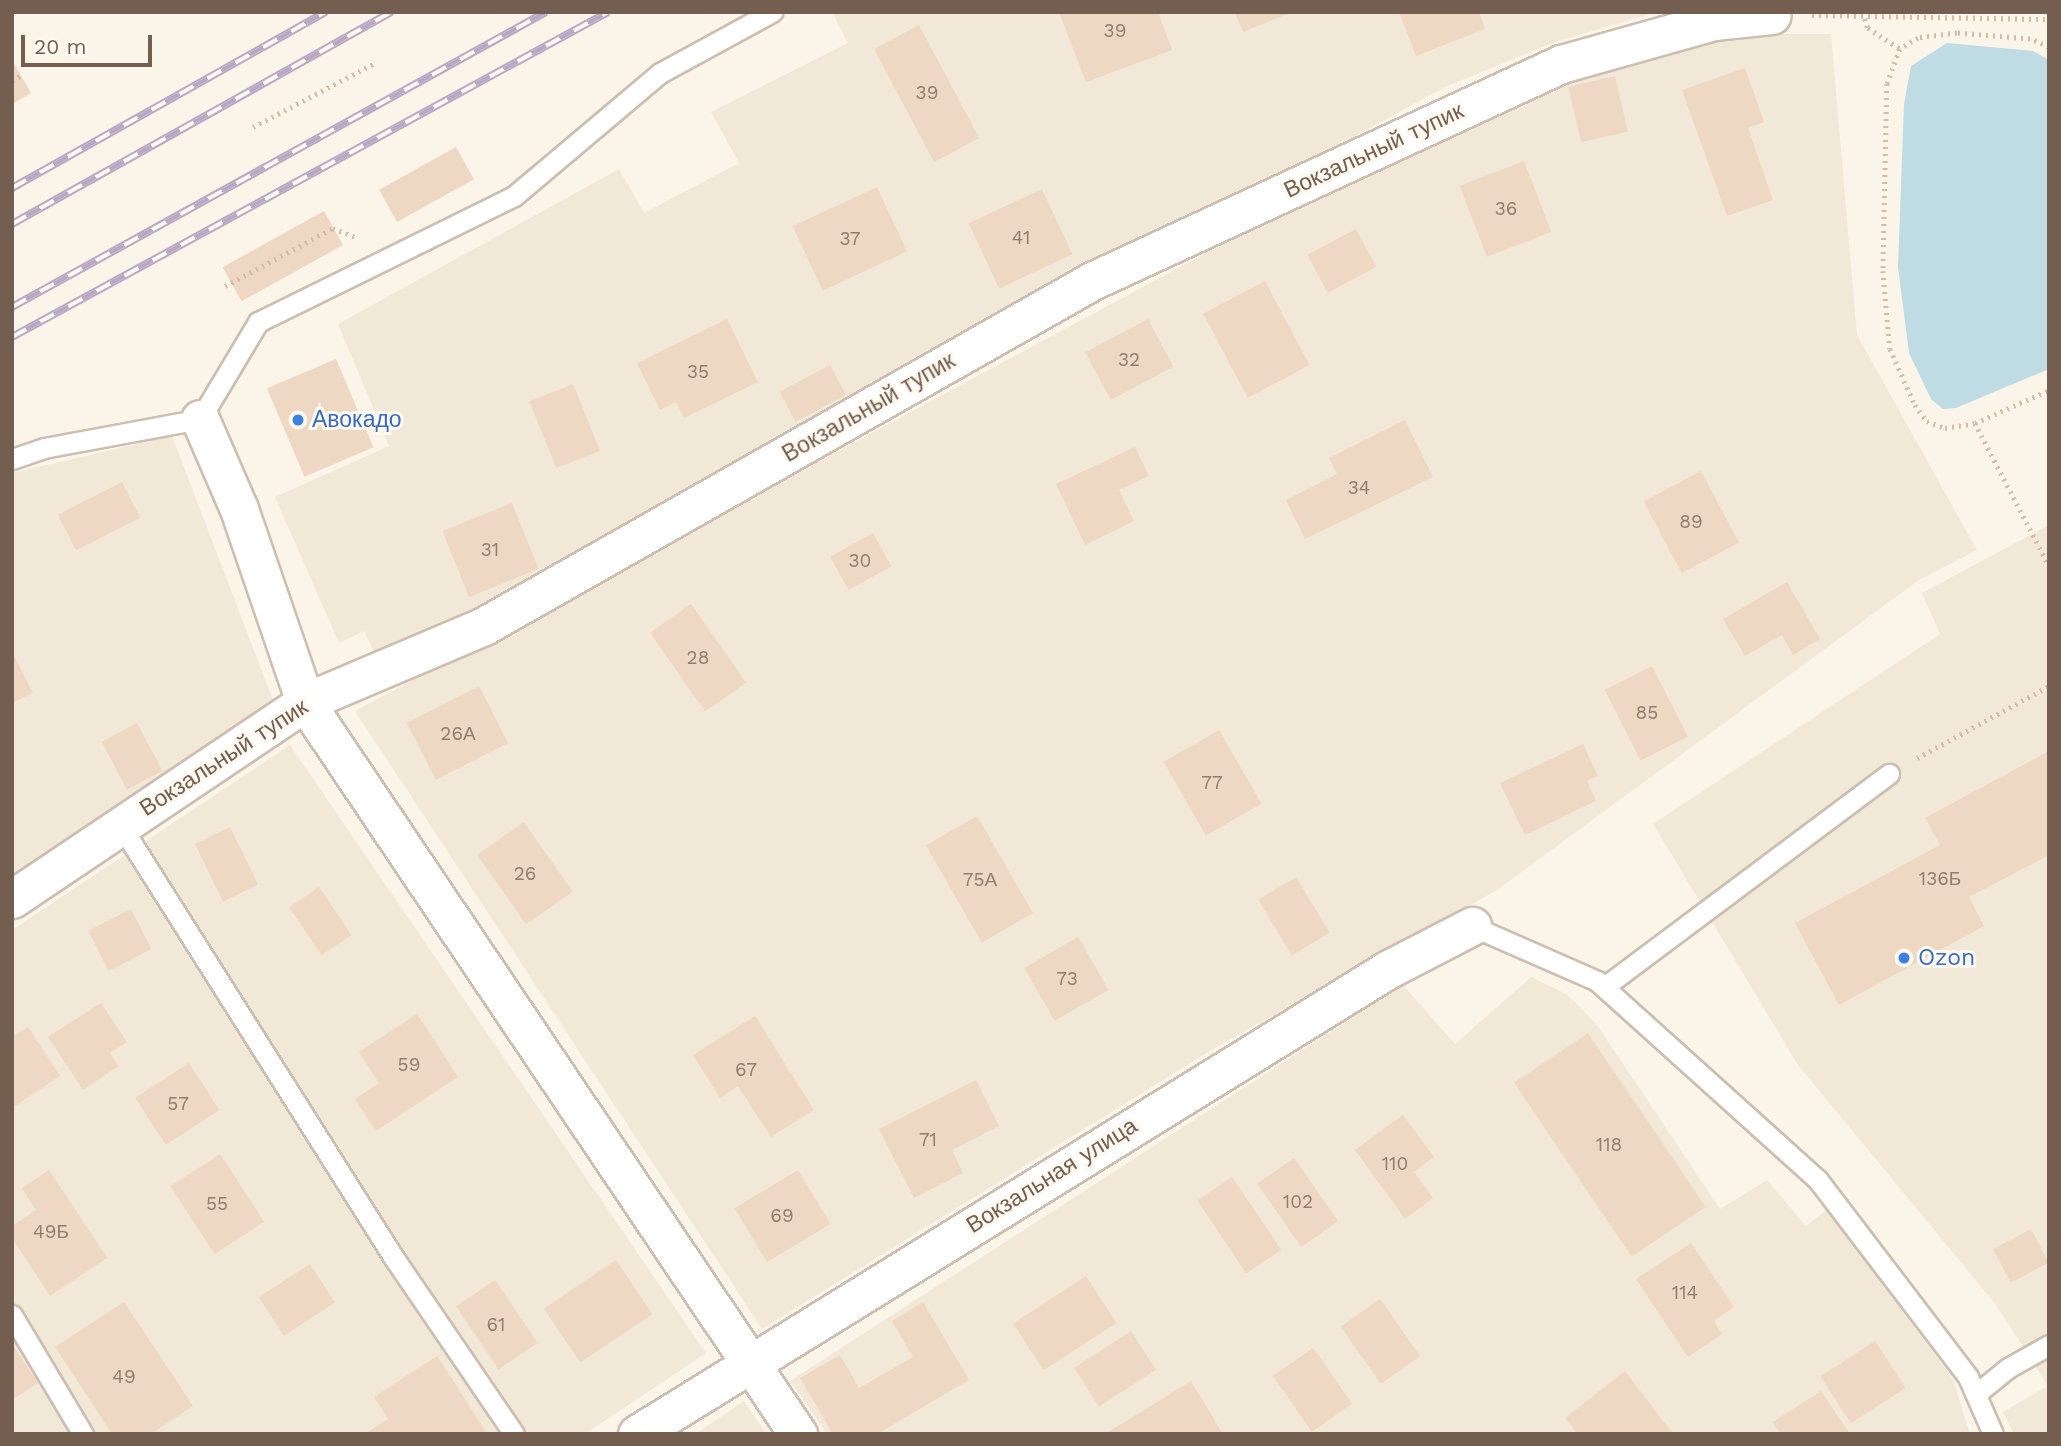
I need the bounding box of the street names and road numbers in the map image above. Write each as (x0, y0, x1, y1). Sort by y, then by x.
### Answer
street label: Вокзальный тупик (1280, 97, 1468, 205)
street label: Вокзальный тупик (778, 347, 960, 469)
street label: Вокзальный тупик (135, 693, 313, 823)
street label: Вокзальная улица (961, 1112, 1143, 1240)

